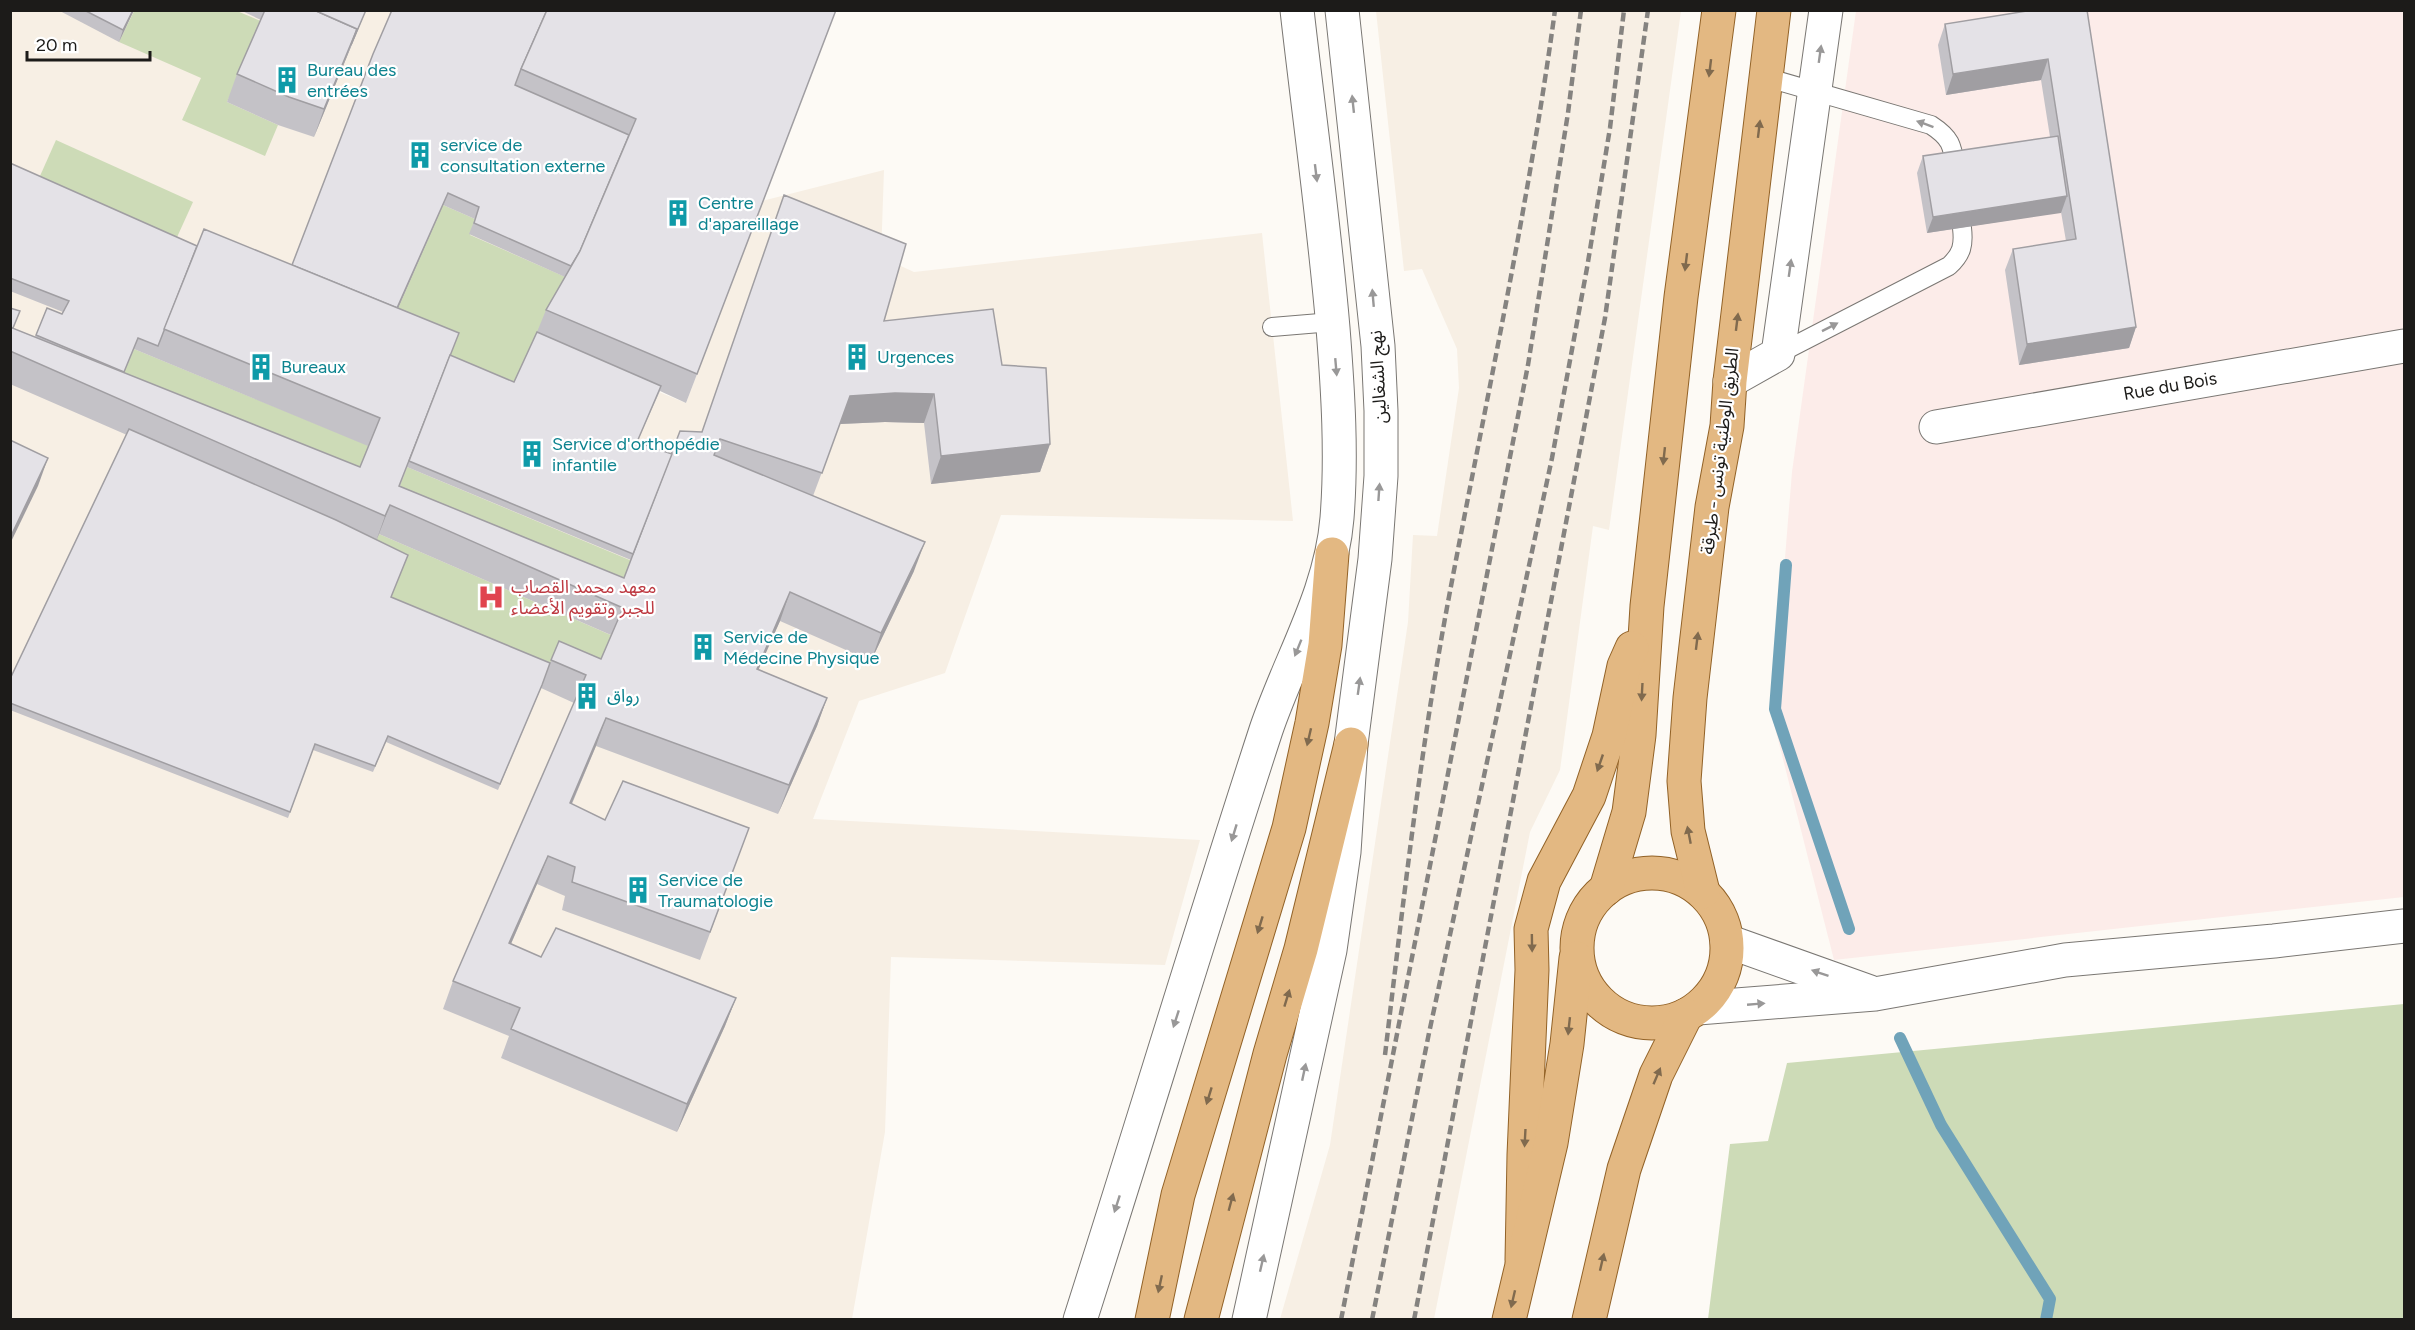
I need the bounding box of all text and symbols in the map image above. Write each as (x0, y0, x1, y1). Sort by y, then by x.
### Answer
scale bar (27, 24, 150, 62)
text: 20 m (36, 34, 77, 56)
one-way arrow (1815, 44, 1824, 63)
place label: Bureau des entrées (307, 59, 396, 102)
one-way arrow (1705, 59, 1715, 78)
building icon: Bureau des entrées (272, 65, 302, 95)
one-way arrow (1348, 94, 1357, 113)
one-way arrow (1916, 118, 1934, 128)
one-way arrow (1755, 119, 1764, 138)
place label: service de consultation externe (440, 134, 605, 177)
building icon: service de consultation externe (405, 140, 435, 170)
one-way arrow (1311, 163, 1321, 182)
place label: Centre d'apareillage (698, 192, 799, 235)
building icon: Centre d'apareillage (663, 198, 693, 228)
one-way arrow (1681, 252, 1691, 271)
one-way arrow (1785, 258, 1794, 277)
one-way arrow (1368, 288, 1378, 307)
one-way arrow (1732, 313, 1741, 332)
one-way arrow (1821, 323, 1838, 332)
street label: نهج الشغالين (1365, 330, 1393, 424)
building icon: Urgences (842, 342, 872, 372)
place label: Urgences (877, 346, 954, 368)
street label: الطريق الوطنية تونس - طبرقة (1696, 346, 1744, 556)
building icon: Bureaux (246, 352, 276, 382)
place label: Bureaux (281, 356, 346, 378)
one-way arrow (1331, 357, 1341, 376)
street label: Rue du Bois (2121, 367, 2219, 405)
place label: Service d'orthopédie infantile (552, 433, 720, 476)
building icon: Service d'orthopédie infantile (517, 439, 547, 469)
one-way arrow (1659, 446, 1669, 465)
one-way arrow (1375, 483, 1384, 502)
place label: معهد محمد القصاب للجبر وتقويم الأعضاء (511, 576, 656, 621)
hospital icon: معهد محمد القصاب للجبر وتقويم الأعضاء (476, 582, 506, 612)
place label: Service de Médecine Physique (723, 626, 879, 669)
one-way arrow (1692, 631, 1701, 650)
building icon: Service de Médecine Physique (688, 632, 718, 662)
one-way arrow (1293, 640, 1303, 658)
one-way arrow (1355, 677, 1364, 696)
building icon: رواق (572, 681, 602, 711)
one-way arrow (1637, 682, 1647, 701)
place label: رواق (607, 685, 640, 707)
one-way arrow (1304, 728, 1314, 746)
one-way arrow (1595, 754, 1605, 772)
one-way arrow (1229, 824, 1238, 842)
one-way arrow (1684, 825, 1693, 844)
place label: Service de Traumatologie (658, 869, 773, 912)
building icon: Service de Traumatologie (623, 875, 653, 905)
one-way arrow (1255, 917, 1264, 935)
one-way arrow (1527, 933, 1536, 952)
one-way arrow (1811, 968, 1829, 978)
one-way arrow (1283, 989, 1292, 1007)
one-way arrow (1747, 999, 1766, 1009)
one-way arrow (1171, 1010, 1180, 1028)
one-way arrow (1564, 1017, 1574, 1036)
one-way arrow (1300, 1062, 1309, 1081)
one-way arrow (1652, 1067, 1661, 1084)
one-way arrow (1204, 1087, 1213, 1105)
one-way arrow (1520, 1128, 1530, 1147)
one-way arrow (1227, 1193, 1237, 1211)
one-way arrow (1112, 1195, 1121, 1213)
one-way arrow (1257, 1253, 1267, 1272)
one-way arrow (1597, 1253, 1607, 1272)
one-way arrow (1154, 1275, 1164, 1293)
one-way arrow (1508, 1290, 1517, 1309)

